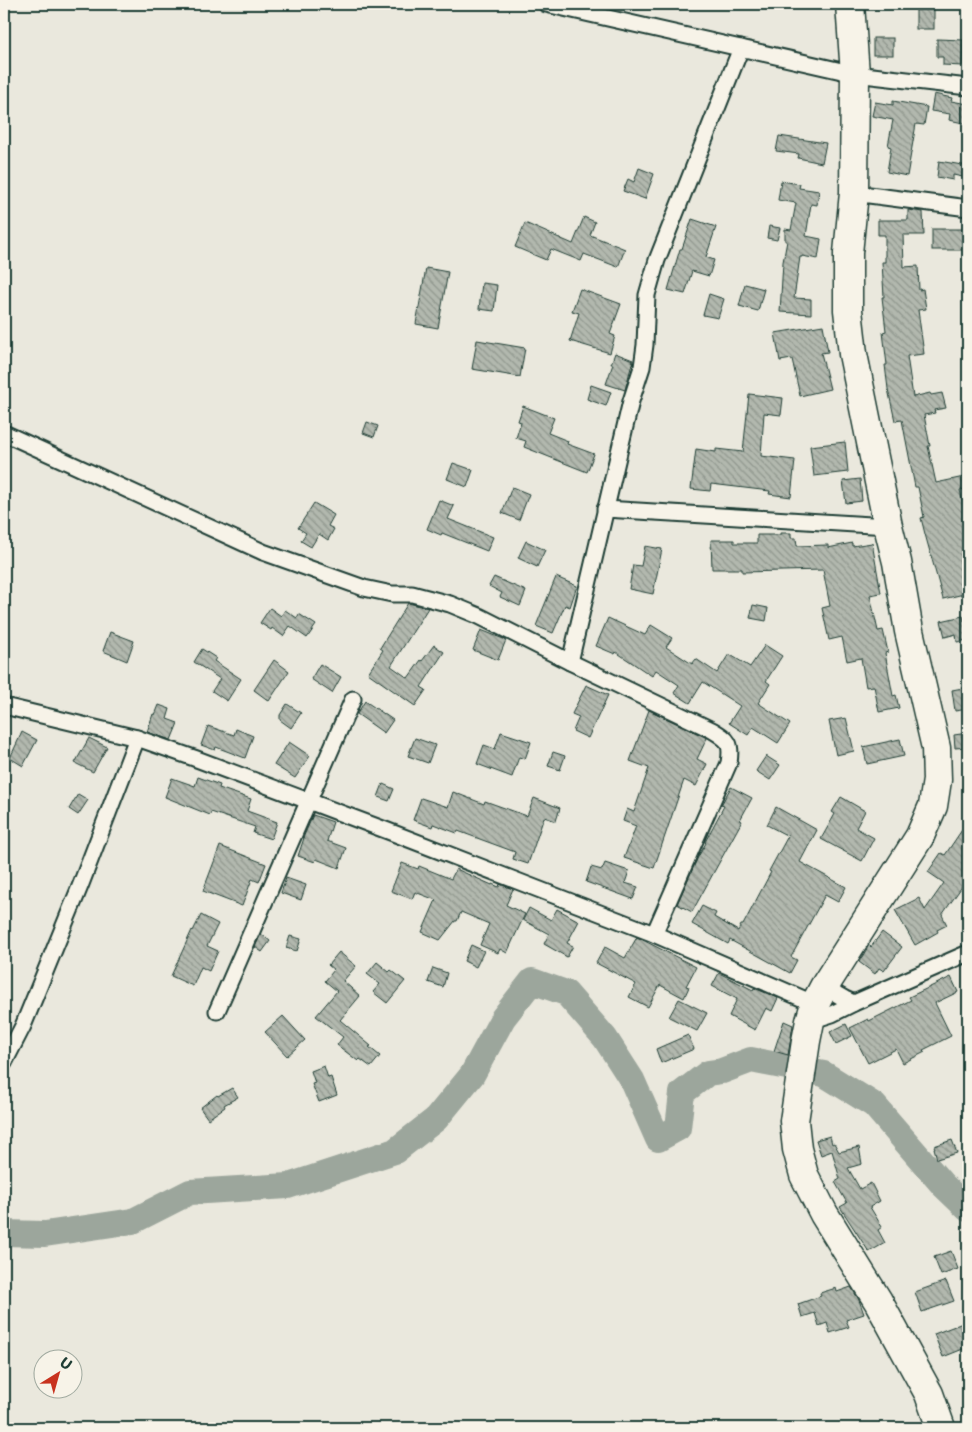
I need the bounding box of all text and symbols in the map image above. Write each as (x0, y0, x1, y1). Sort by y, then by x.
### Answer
north arrow (32, 1350, 82, 1400)
text: U (56, 1352, 77, 1375)

